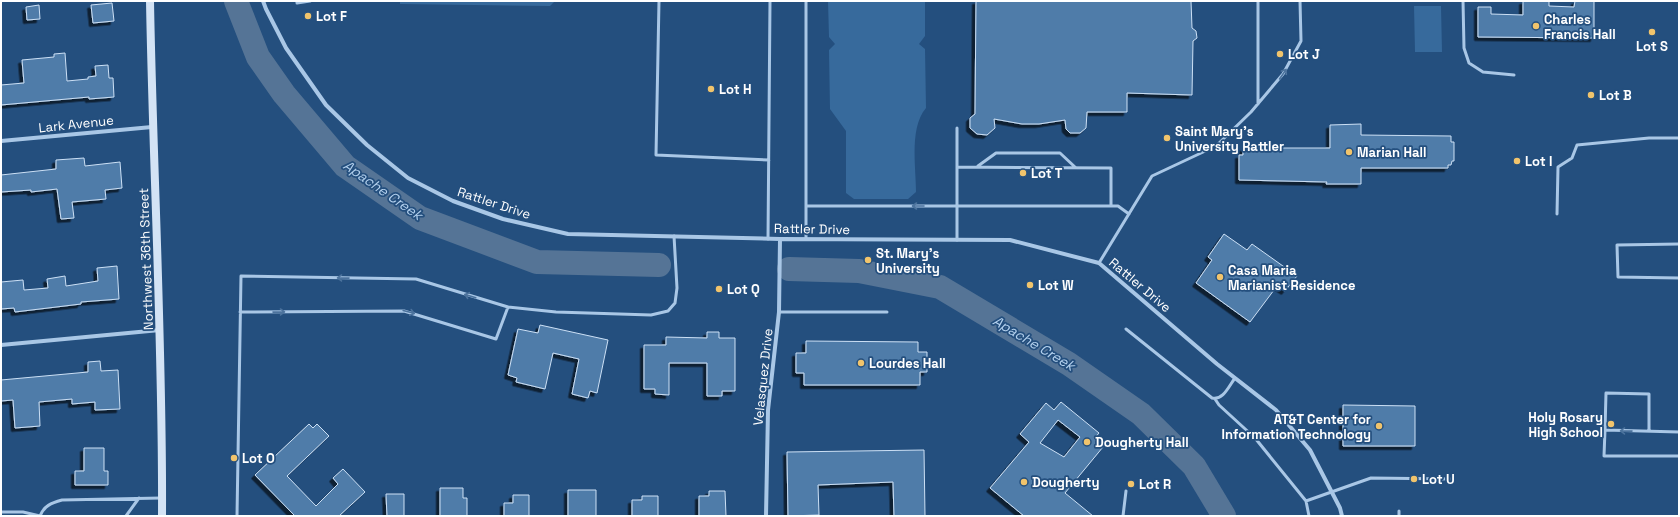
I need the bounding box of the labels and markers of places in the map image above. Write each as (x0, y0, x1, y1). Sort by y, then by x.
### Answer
place label: Lot F (316, 8, 347, 25)
marker: Lot F (303, 11, 313, 21)
place label: Charles Francis Hall (1544, 11, 1616, 43)
marker: Charles Francis Hall (1531, 21, 1541, 31)
marker: Lot S (1647, 27, 1657, 37)
place label: Lot S (1636, 38, 1668, 55)
place label: Lot J (1288, 46, 1320, 63)
marker: Lot J (1275, 49, 1285, 59)
place label: Lot H (719, 81, 752, 98)
marker: Lot H (706, 84, 716, 94)
place label: Lot B (1599, 87, 1632, 104)
marker: Lot B (1586, 90, 1596, 100)
place label: Saint Mary's University Rattler (1175, 123, 1284, 155)
marker: Saint Mary's University Rattler (1162, 133, 1172, 143)
place label: Marian Hall (1357, 144, 1426, 161)
marker: Marian Hall (1344, 147, 1354, 157)
place label: Lot I (1525, 153, 1552, 170)
marker: Lot I (1512, 156, 1522, 166)
place label: Lot T (1031, 165, 1063, 182)
marker: Lot T (1018, 168, 1028, 178)
place label: St. Mary's University (876, 245, 940, 277)
marker: St. Mary's University (863, 255, 873, 265)
place label: Casa Maria Marianist Residence (1228, 262, 1355, 294)
marker: Casa Maria Marianist Residence (1215, 272, 1225, 282)
place label: Lot W (1038, 277, 1074, 294)
marker: Lot W (1025, 280, 1035, 290)
place label: Lot Q (727, 281, 760, 298)
marker: Lot Q (714, 284, 724, 294)
place label: Lourdes Hall (869, 355, 946, 372)
marker: Lourdes Hall (856, 358, 866, 368)
place label: Holy Rosary High School (1528, 409, 1603, 441)
place label: AT&T Center for Information Technology (1222, 411, 1371, 443)
marker: Holy Rosary High School (1606, 419, 1616, 429)
marker: AT&T Center for Information Technology (1374, 421, 1384, 431)
place label: Dougherty Hall (1095, 434, 1189, 451)
marker: Dougherty Hall (1082, 437, 1092, 447)
place label: Lot O (242, 450, 275, 467)
marker: Lot O (229, 453, 239, 463)
place label: Lot U (1422, 471, 1455, 488)
place label: Dougherty (1032, 474, 1100, 491)
marker: Lot U (1409, 474, 1419, 484)
place label: Lot R (1139, 476, 1171, 493)
marker: Dougherty (1019, 477, 1029, 487)
marker: Lot R (1126, 479, 1136, 489)

